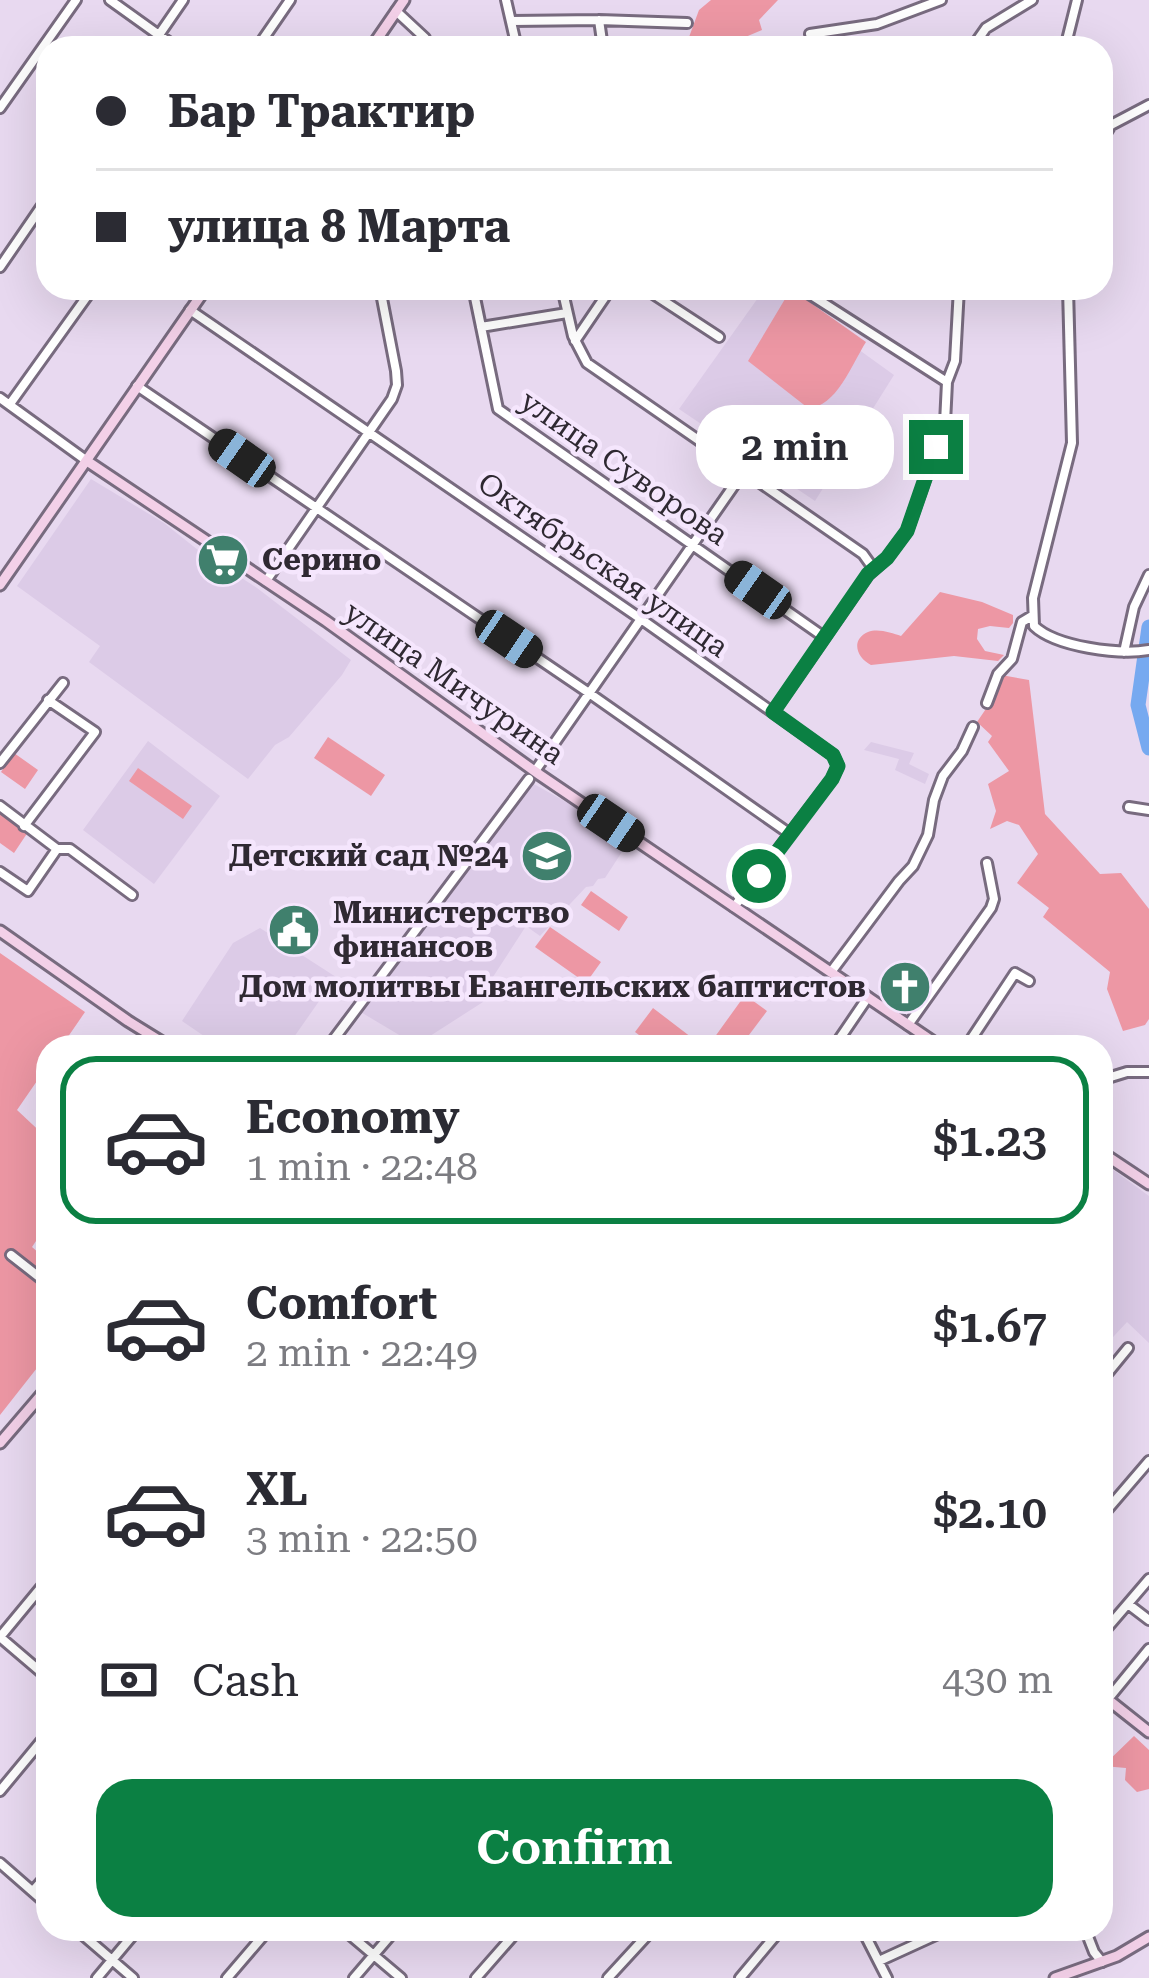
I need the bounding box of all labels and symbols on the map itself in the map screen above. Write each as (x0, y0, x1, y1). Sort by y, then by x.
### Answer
street label: улица Суворова (514, 383, 735, 552)
callout: 2 min (696, 405, 894, 489)
route end (909, 420, 963, 474)
car (202, 423, 282, 493)
street label: Октябрьская улица (471, 465, 735, 664)
supermarket icon: Серино (195, 532, 251, 588)
place label: Серино (262, 542, 381, 577)
car (718, 555, 798, 625)
street label: улица Мичурина (338, 594, 571, 771)
car (469, 604, 549, 674)
car (571, 788, 651, 858)
school or university icon: Детский сад №24 (519, 828, 575, 884)
place label: Детский сад №24 (229, 838, 508, 873)
route start (732, 849, 786, 903)
place label: Министерство финансов (333, 895, 570, 964)
public building icon: Министерство финансов (266, 902, 322, 958)
church icon: Дом молитвы Евангельских баптистов (877, 959, 933, 1015)
place label: Дом молитвы Евангельских баптистов (239, 969, 866, 1004)

